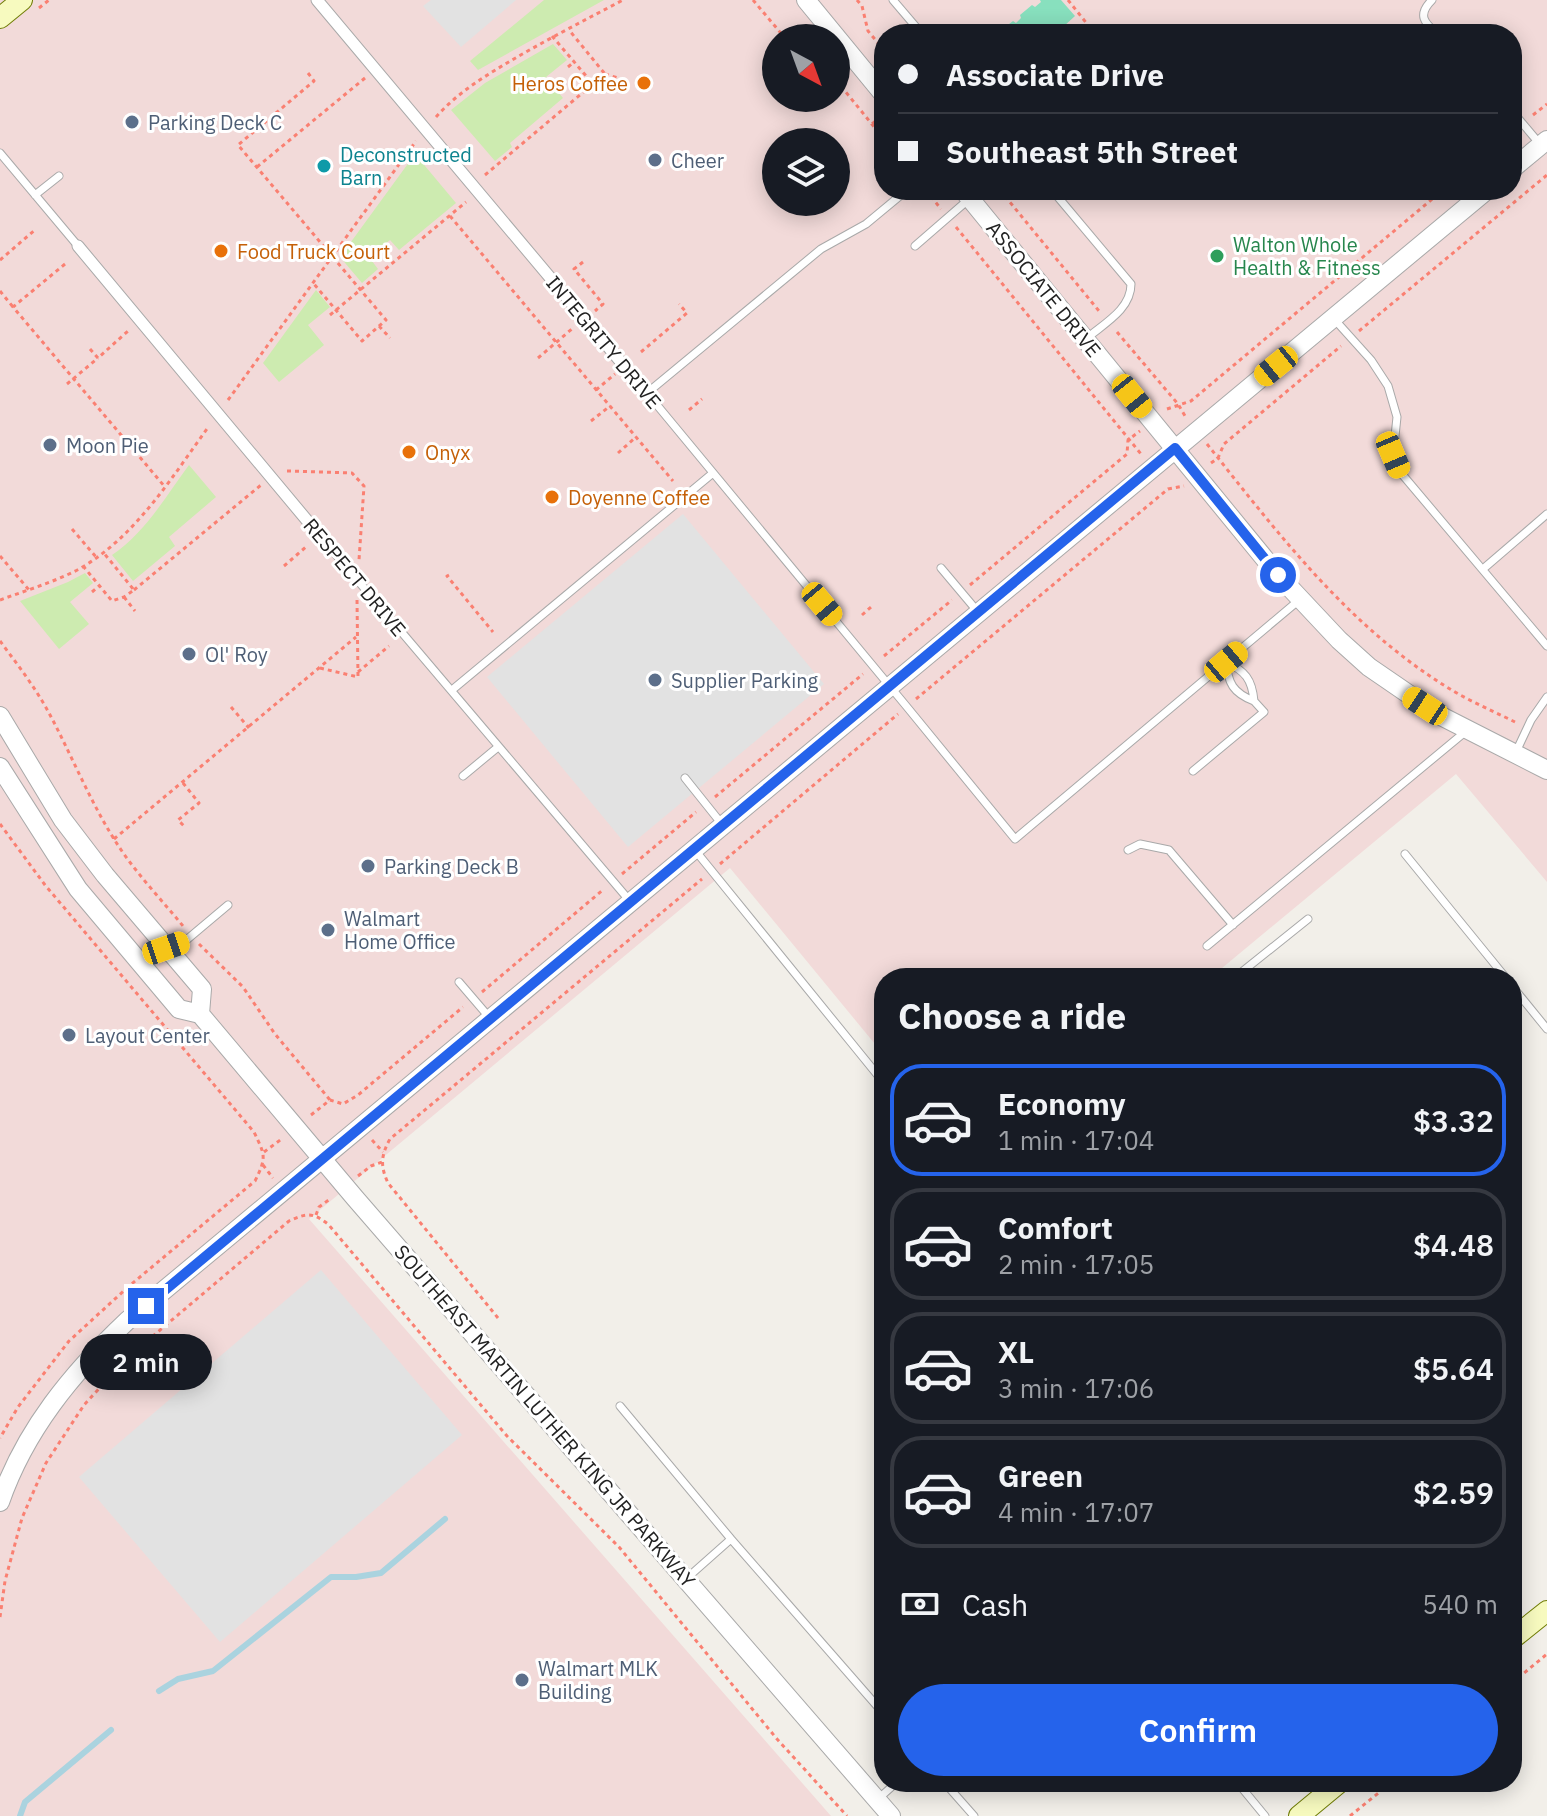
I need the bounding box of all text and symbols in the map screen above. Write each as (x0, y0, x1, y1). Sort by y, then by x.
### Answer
north arrow (762, 24, 850, 112)
map controls (762, 24, 850, 216)
text: Associate Drive (946, 55, 1164, 94)
place label: Heros Coffee (512, 70, 628, 97)
marker: Heros Coffee (635, 74, 653, 92)
place label: Parking Deck C (148, 109, 282, 136)
marker: Parking Deck C (123, 113, 141, 131)
button: layers (762, 128, 850, 216)
text: Southeast 5th Street (946, 132, 1238, 171)
place label: Deconstructed Barn (340, 141, 472, 191)
place label: Cheer (671, 147, 724, 174)
marker: Cheer (646, 151, 664, 169)
marker: Deconstructed Barn (315, 157, 333, 175)
street label: ASSOCIATE DRIVE (981, 215, 1107, 363)
place label: Walton Whole Health & Fitness (1233, 231, 1381, 281)
place label: Food Truck Court (237, 238, 390, 265)
marker: Food Truck Court (212, 242, 230, 260)
marker: Walton Whole Health & Fitness (1208, 247, 1226, 265)
street label: INTEGRITY DRIVE (540, 270, 668, 414)
car (1250, 342, 1302, 390)
car (1108, 370, 1156, 422)
car (1373, 428, 1413, 482)
place label: Moon Pie (66, 432, 149, 459)
marker: Moon Pie (41, 436, 59, 454)
place label: Onyx (425, 439, 470, 466)
marker: Onyx (400, 443, 418, 461)
place label: Doyenne Coffee (568, 484, 710, 511)
marker: Doyenne Coffee (543, 488, 561, 506)
street label: RESPECT DRIVE (298, 512, 412, 642)
route start (1260, 557, 1296, 593)
car (797, 578, 847, 630)
car (1200, 637, 1252, 687)
place label: Ol' Roy (205, 641, 268, 668)
marker: Ol' Roy (180, 645, 198, 663)
place label: Supplier Parking (671, 667, 818, 694)
marker: Supplier Parking (646, 671, 664, 689)
car (1398, 683, 1452, 729)
place label: Parking Deck B (384, 853, 519, 880)
marker: Parking Deck B (359, 857, 377, 875)
place label: Walmart Home Office (344, 905, 455, 955)
marker: Walmart Home Office (319, 921, 337, 939)
car (139, 929, 193, 967)
text: Choose a ride (898, 992, 1126, 1039)
place label: Layout Center (85, 1022, 210, 1049)
marker: Layout Center (60, 1026, 78, 1044)
icon: car (902, 1084, 974, 1156)
text: Economy (998, 1084, 1126, 1123)
text: $3.32 (1413, 1101, 1494, 1140)
text: 1 min · 17:04 (998, 1123, 1154, 1157)
icon: car (902, 1208, 974, 1280)
text: Comfort (998, 1208, 1113, 1247)
text: $4.48 (1413, 1225, 1494, 1264)
street label: SOUTHEAST MARTIN LUTHER KING JR PARKWAY (388, 1239, 702, 1593)
text: 2 min · 17:05 (998, 1247, 1154, 1281)
route end (128, 1288, 164, 1324)
icon: car (902, 1332, 974, 1404)
text: XL (998, 1332, 1034, 1371)
callout: 2 min (80, 1334, 212, 1390)
text: 2 min (112, 1345, 180, 1379)
text: $5.64 (1413, 1349, 1494, 1388)
text: 3 min · 17:06 (998, 1371, 1154, 1405)
icon: car (902, 1456, 974, 1528)
text: Green (998, 1456, 1083, 1495)
text: $2.59 (1413, 1473, 1494, 1512)
text: 4 min · 17:07 (998, 1495, 1154, 1529)
icon: cash (898, 1582, 942, 1626)
text: Cash (962, 1585, 1028, 1624)
text: 540 m (1422, 1587, 1498, 1621)
place label: Walmart MLK Building (538, 1655, 658, 1705)
marker: Walmart MLK Building (513, 1671, 531, 1689)
button: Confirm (898, 1684, 1498, 1776)

